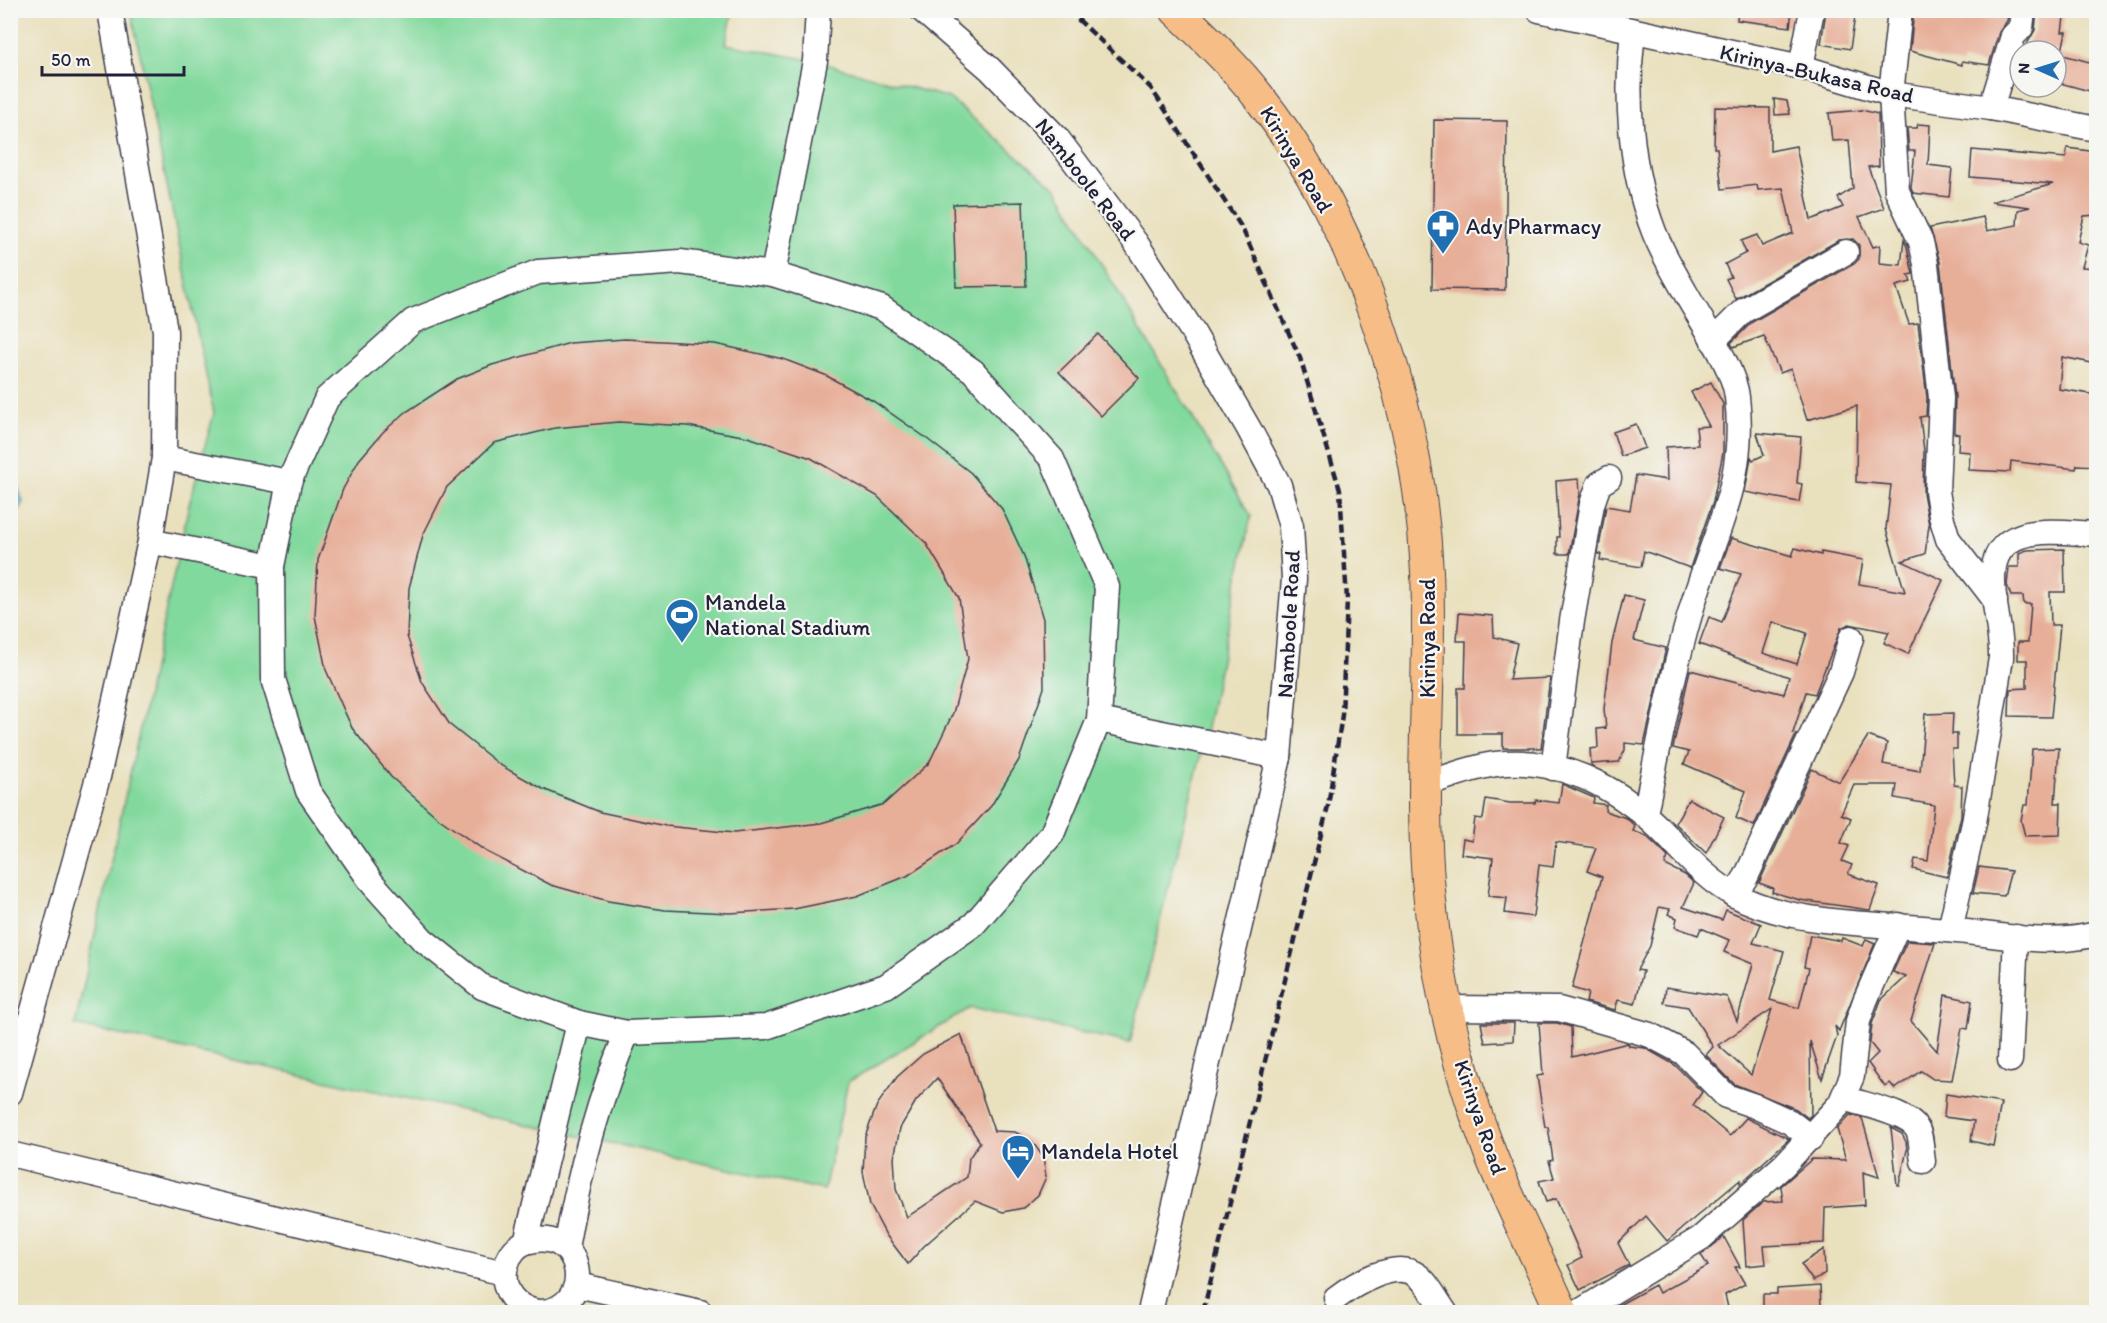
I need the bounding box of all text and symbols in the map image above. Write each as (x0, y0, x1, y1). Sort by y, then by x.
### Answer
street label: Kirinya-Bukasa Road (1717, 38, 1917, 109)
scale bar (42, 39, 184, 77)
north arrow (2008, 39, 2068, 99)
text: 50 m (51, 49, 91, 71)
text: N (2014, 62, 2033, 74)
street label: Kirinya Road (1254, 101, 1339, 218)
street label: Namboole Road (1029, 113, 1142, 246)
pharmacy icon: Ady Pharmacy (1425, 208, 1461, 255)
place label: Ady Pharmacy (1466, 213, 1602, 240)
street label: Namboole Road (1271, 549, 1306, 699)
street label: Kirinya Road (1414, 578, 1441, 698)
place label: Mandela National Stadium (705, 589, 871, 641)
sports icon: Mandela National Stadium (664, 597, 700, 644)
street label: Kirinya Road (1448, 1056, 1513, 1178)
hotel icon: Mandela Hotel (1000, 1133, 1036, 1180)
place label: Mandela Hotel (1041, 1138, 1178, 1165)

